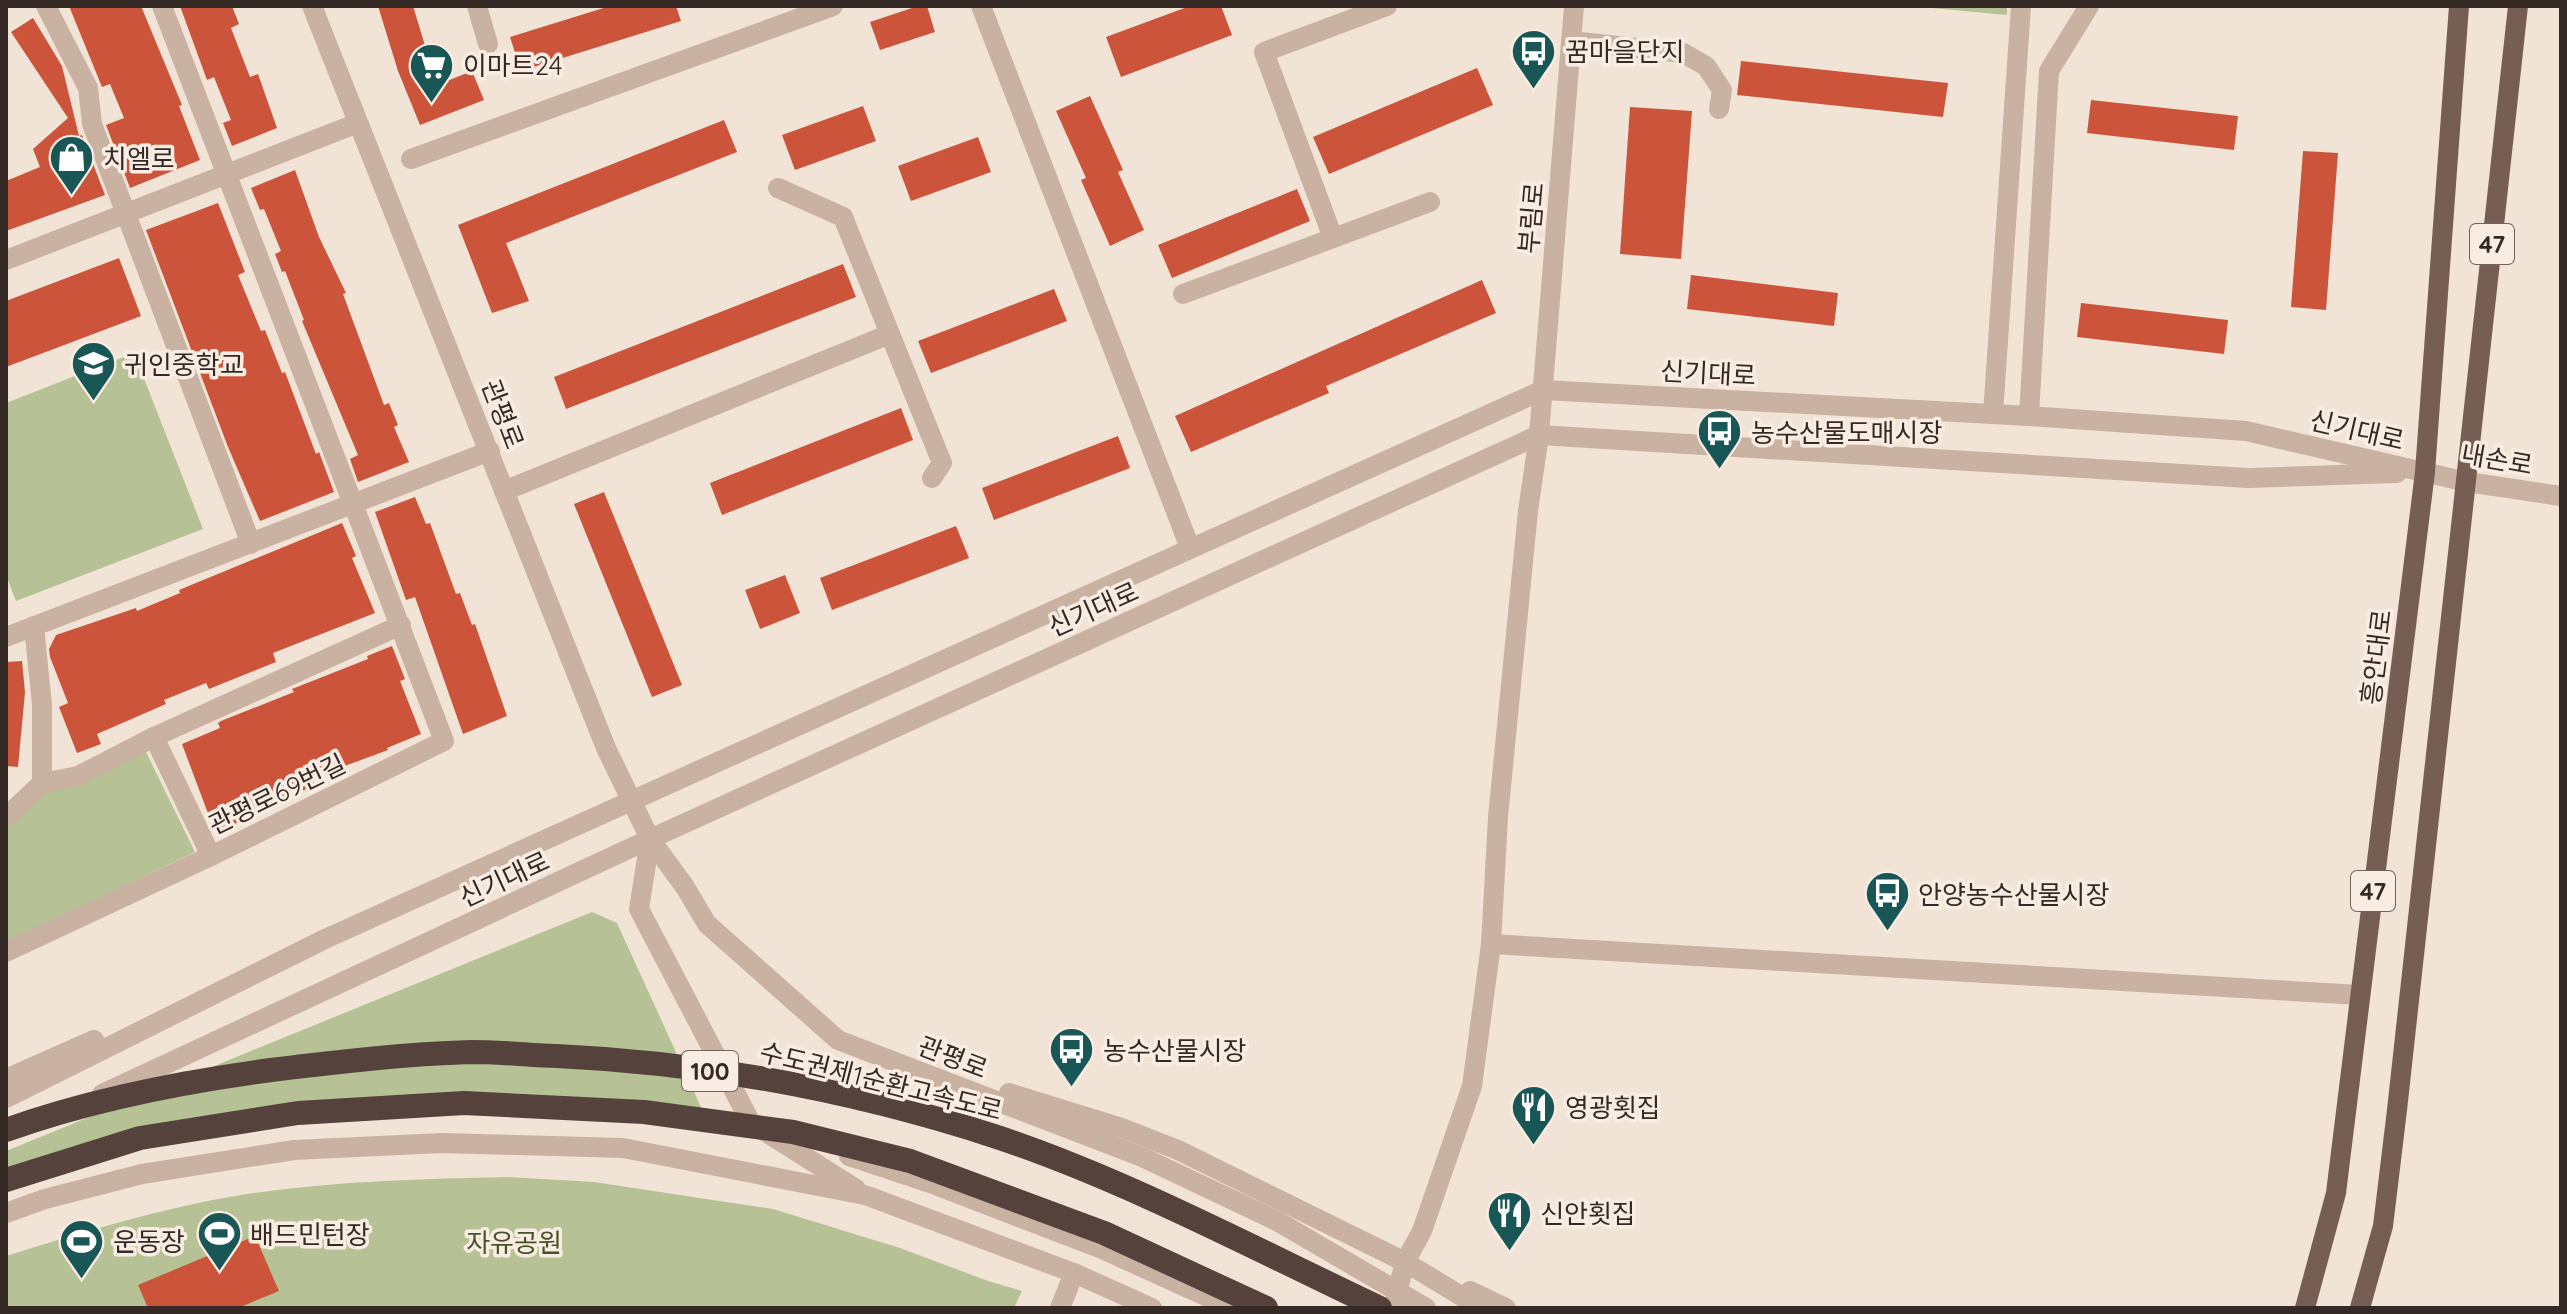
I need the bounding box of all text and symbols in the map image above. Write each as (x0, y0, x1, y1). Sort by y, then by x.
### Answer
bus stop icon: 꿈마을단지 (1510, 27, 1558, 90)
place label: 꿈마을단지 (1565, 35, 1685, 68)
supermarket icon: 이마트24 (408, 41, 456, 104)
place label: 이마트24 (463, 49, 562, 82)
shop icon: 치엘로 (48, 134, 96, 197)
place label: 치엘로 (103, 142, 175, 175)
street label: 부림로 (1511, 181, 1551, 255)
road number: 47 (2470, 224, 2514, 264)
school or university icon: 귀인중학교 (69, 340, 117, 403)
place label: 귀인중학교 (124, 348, 244, 381)
street label: 신기대로 (1659, 354, 1757, 392)
street label: 관평로 (475, 375, 531, 453)
street label: 신기대로 (2307, 403, 2407, 457)
bus stop icon: 농수산물도매시장 (1696, 408, 1744, 471)
place label: 농수산물도매시장 (1751, 416, 1942, 449)
street label: 내손로 (2459, 437, 2535, 481)
street label: 신기대로 (1043, 574, 1143, 644)
street label: 흥안대로 (2354, 608, 2398, 706)
street label: 관평로69번길 (203, 747, 351, 841)
street label: 신기대로 (454, 844, 554, 914)
bus stop icon: 안양농수산물시장 (1863, 870, 1911, 933)
road number: 47 (2351, 871, 2395, 911)
place label: 안양농수산물시장 (1918, 878, 2109, 911)
bus stop icon: 농수산물시장 (1048, 1026, 1096, 1089)
street label: 관평로 (914, 1029, 992, 1085)
place label: 농수산물시장 (1103, 1034, 1247, 1067)
street label: 수도권제1순환고속도로 (756, 1035, 1006, 1127)
road number: 100 (682, 1051, 738, 1091)
restaurant icon: 영광횟집 (1510, 1083, 1558, 1146)
place label: 영광횟집 (1565, 1091, 1661, 1124)
restaurant icon: 신안횟집 (1485, 1189, 1533, 1252)
place label: 신안횟집 (1540, 1197, 1636, 1230)
sports icon: 배드민턴장 (195, 1210, 243, 1273)
sports icon: 운동장 (58, 1217, 106, 1280)
place label: 배드민턴장 (250, 1218, 370, 1251)
place label: 운동장 (113, 1225, 185, 1258)
park label: 자유공원 (466, 1226, 562, 1259)

